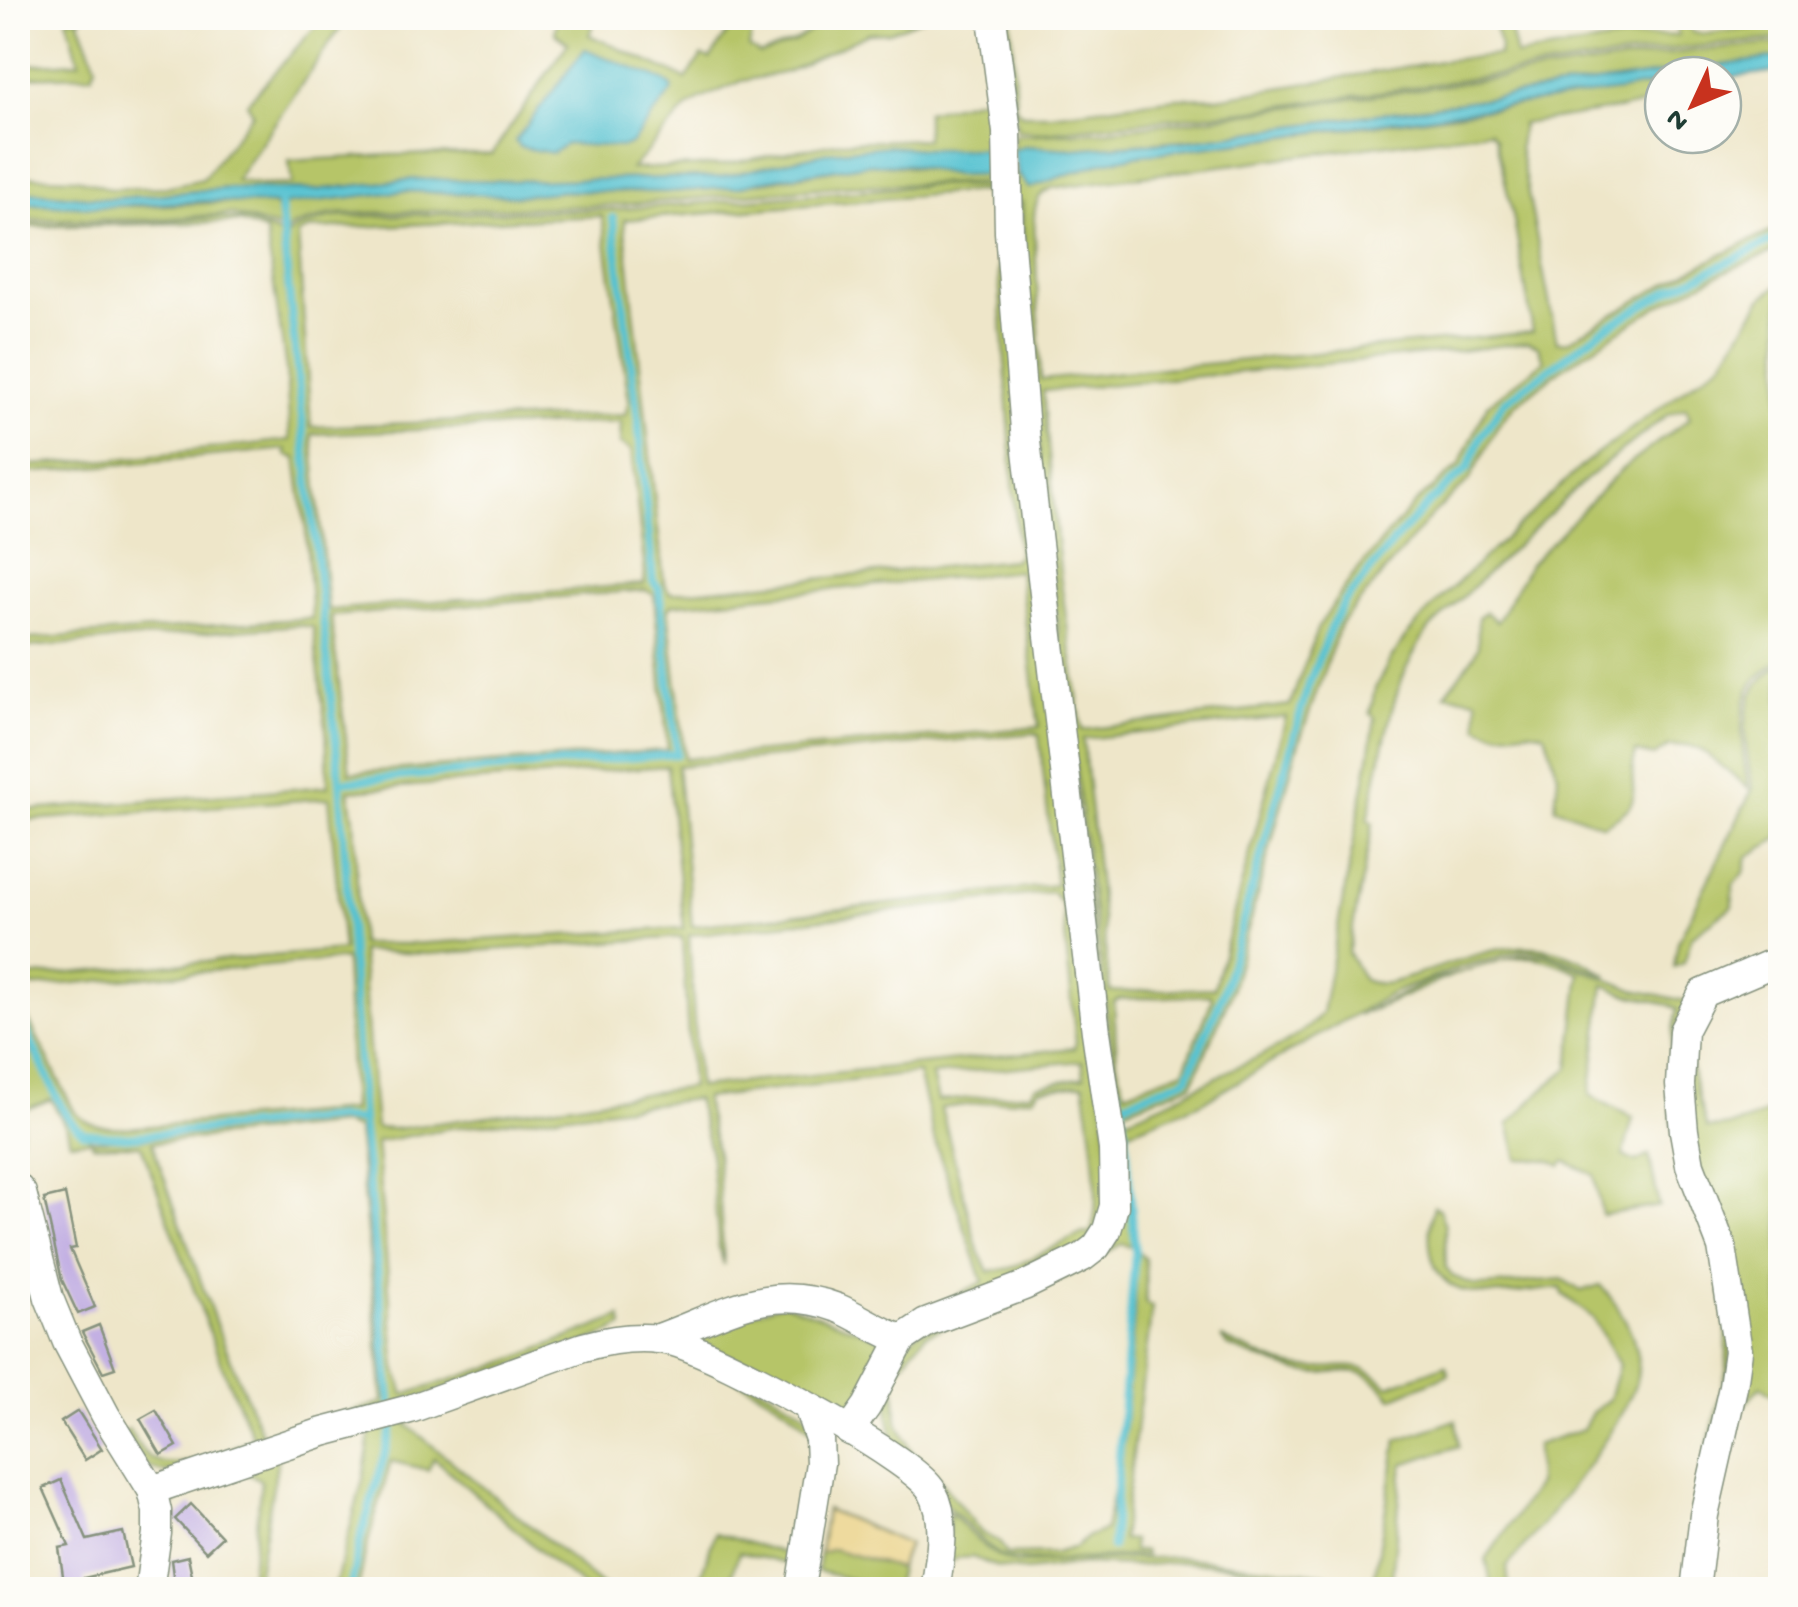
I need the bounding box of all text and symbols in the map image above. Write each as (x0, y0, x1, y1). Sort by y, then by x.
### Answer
north arrow (1643, 55, 1743, 155)
text: N (1660, 101, 1696, 137)

